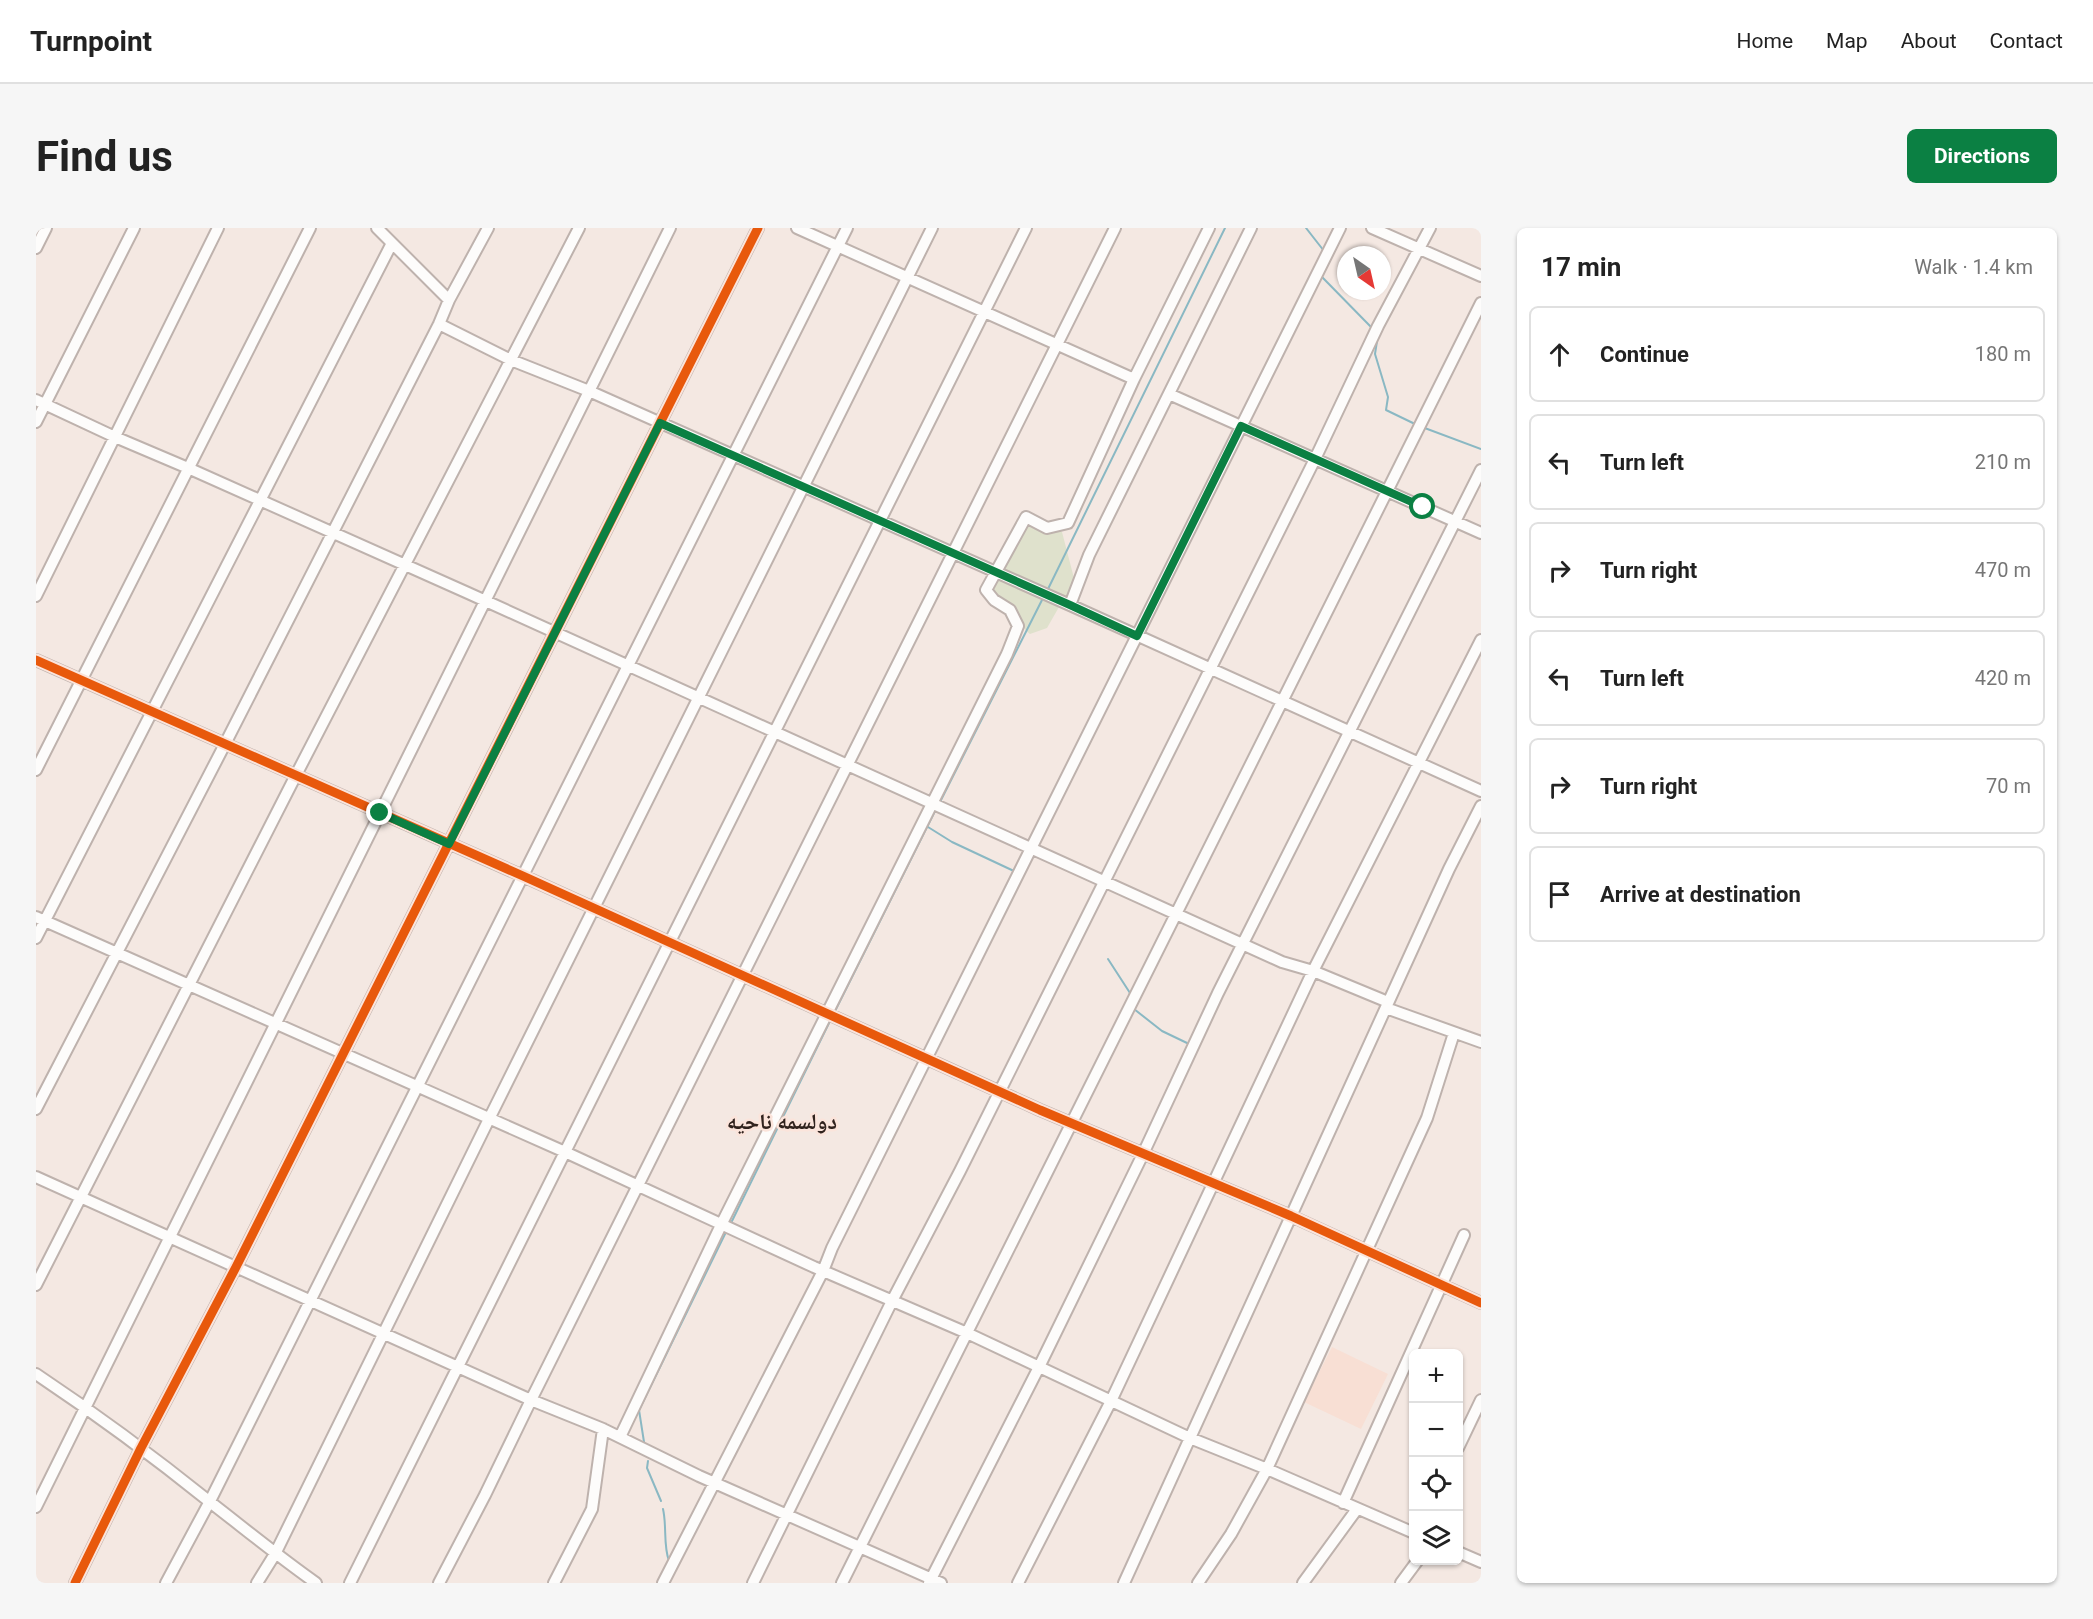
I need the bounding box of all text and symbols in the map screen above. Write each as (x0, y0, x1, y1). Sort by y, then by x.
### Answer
text: Turnpoint (30, 25, 152, 58)
text: Home (1737, 29, 1793, 53)
text: Map (1826, 29, 1868, 53)
text: About (1901, 29, 1957, 53)
text: Contact (1990, 29, 2063, 53)
button: Directions (1907, 129, 2057, 183)
text: Find us (36, 132, 173, 181)
north arrow (1337, 246, 1391, 300)
text: 17 min (1541, 252, 1621, 282)
text: Walk · 1.4 km (1914, 255, 2033, 279)
icon: ahead (1543, 338, 1576, 371)
text: Continue (1600, 342, 1689, 367)
text: 180 m (1975, 342, 2031, 366)
icon: left (1543, 446, 1576, 479)
text: Turn left (1600, 450, 1684, 475)
text: 210 m (1975, 450, 2031, 474)
route start (1409, 493, 1435, 519)
icon: right (1543, 554, 1576, 587)
text: Turn right (1600, 558, 1697, 583)
text: 470 m (1975, 558, 2031, 582)
icon: left (1543, 662, 1576, 695)
text: Turn left (1600, 666, 1684, 691)
text: 420 m (1975, 666, 2031, 690)
icon: right (1543, 770, 1576, 803)
text: Turn right (1600, 774, 1697, 799)
text: 70 m (1986, 774, 2031, 798)
route end (366, 799, 392, 825)
icon: arrive (1543, 878, 1576, 911)
text: Arrive at destination (1600, 882, 1801, 907)
district label: دولسمه ناحیه (727, 1109, 837, 1134)
map controls (1409, 1349, 1463, 1565)
button: + (1409, 1349, 1463, 1403)
button: − (1409, 1403, 1463, 1457)
button: locate (1409, 1457, 1463, 1511)
button: layers (1409, 1511, 1463, 1565)

